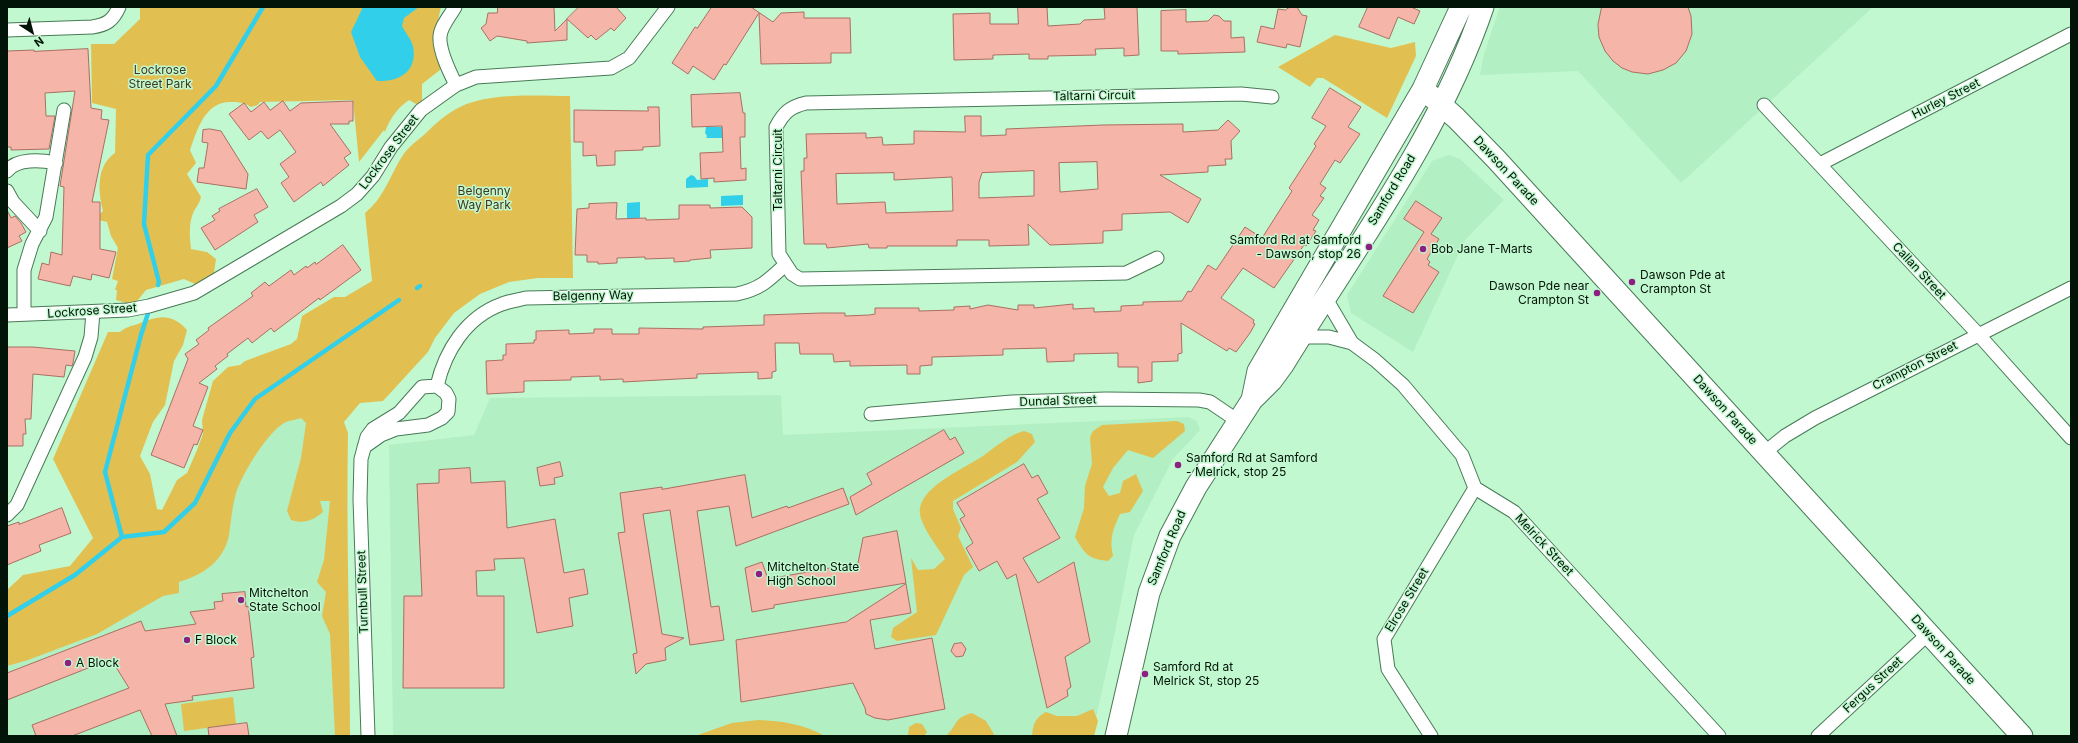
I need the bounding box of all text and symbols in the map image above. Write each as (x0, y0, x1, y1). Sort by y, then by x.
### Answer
north arrow (12, 12, 52, 52)
text: N (32, 34, 47, 50)
park label: Lockrose Street Park (129, 63, 191, 91)
street label: Hurley Street (1910, 76, 1982, 122)
street label: Taltarni Circuit (1053, 88, 1135, 104)
street label: Lockrose Street (356, 112, 422, 192)
street label: Taltarni Circuit (771, 129, 785, 211)
street label: Dawson Parade (1470, 133, 1542, 209)
street label: Samford Road (1365, 152, 1419, 228)
park label: Belgenny Way Park (457, 184, 511, 212)
place label: Samford Rd at Samford - Dawson, stop 26 (1230, 233, 1361, 261)
street label: Callan Street (1889, 240, 1949, 302)
marker: Samford Rd at Samford - Dawson, stop 26 (1364, 242, 1374, 252)
place label: Bob Jane T-Marts (1431, 242, 1533, 256)
marker: Bob Jane T-Marts (1418, 244, 1428, 254)
place label: Dawson Pde at Crampton St (1640, 268, 1725, 296)
marker: Dawson Pde at Crampton St (1627, 277, 1637, 287)
place label: Dawson Pde near Crampton St (1489, 279, 1589, 307)
street label: Belgenny Way (553, 288, 633, 304)
marker: Dawson Pde near Crampton St (1592, 288, 1602, 298)
street label: Lockrose Street (47, 301, 137, 321)
street label: Crampton Street (1870, 338, 1960, 394)
street label: Dawson Parade (1690, 372, 1760, 448)
street label: Dundal Street (1019, 392, 1097, 410)
place label: Samford Rd at Samford - Melrick, stop 25 (1186, 451, 1317, 479)
marker: Samford Rd at Samford - Melrick, stop 25 (1173, 460, 1183, 470)
street label: Samford Road (1145, 508, 1189, 588)
street label: Melrick Street (1512, 511, 1576, 579)
street label: Turnbull Street (354, 550, 372, 634)
place label: Mitchelton State High School (767, 560, 859, 588)
street label: Elrose Street (1382, 565, 1432, 635)
marker: Mitchelton State High School (754, 569, 764, 579)
place label: Mitchelton State School (249, 586, 321, 614)
marker: Mitchelton State School (236, 595, 246, 605)
street label: Dawson Parade (1908, 612, 1978, 688)
place label: F Block (195, 633, 237, 647)
marker: F Block (182, 635, 192, 645)
street label: Fergus Street (1840, 654, 1906, 716)
place label: A Block (76, 656, 119, 670)
marker: A Block (63, 658, 73, 668)
place label: Samford Rd at Melrick St, stop 25 (1153, 660, 1259, 688)
marker: Samford Rd at Melrick St, stop 25 (1140, 669, 1150, 679)

